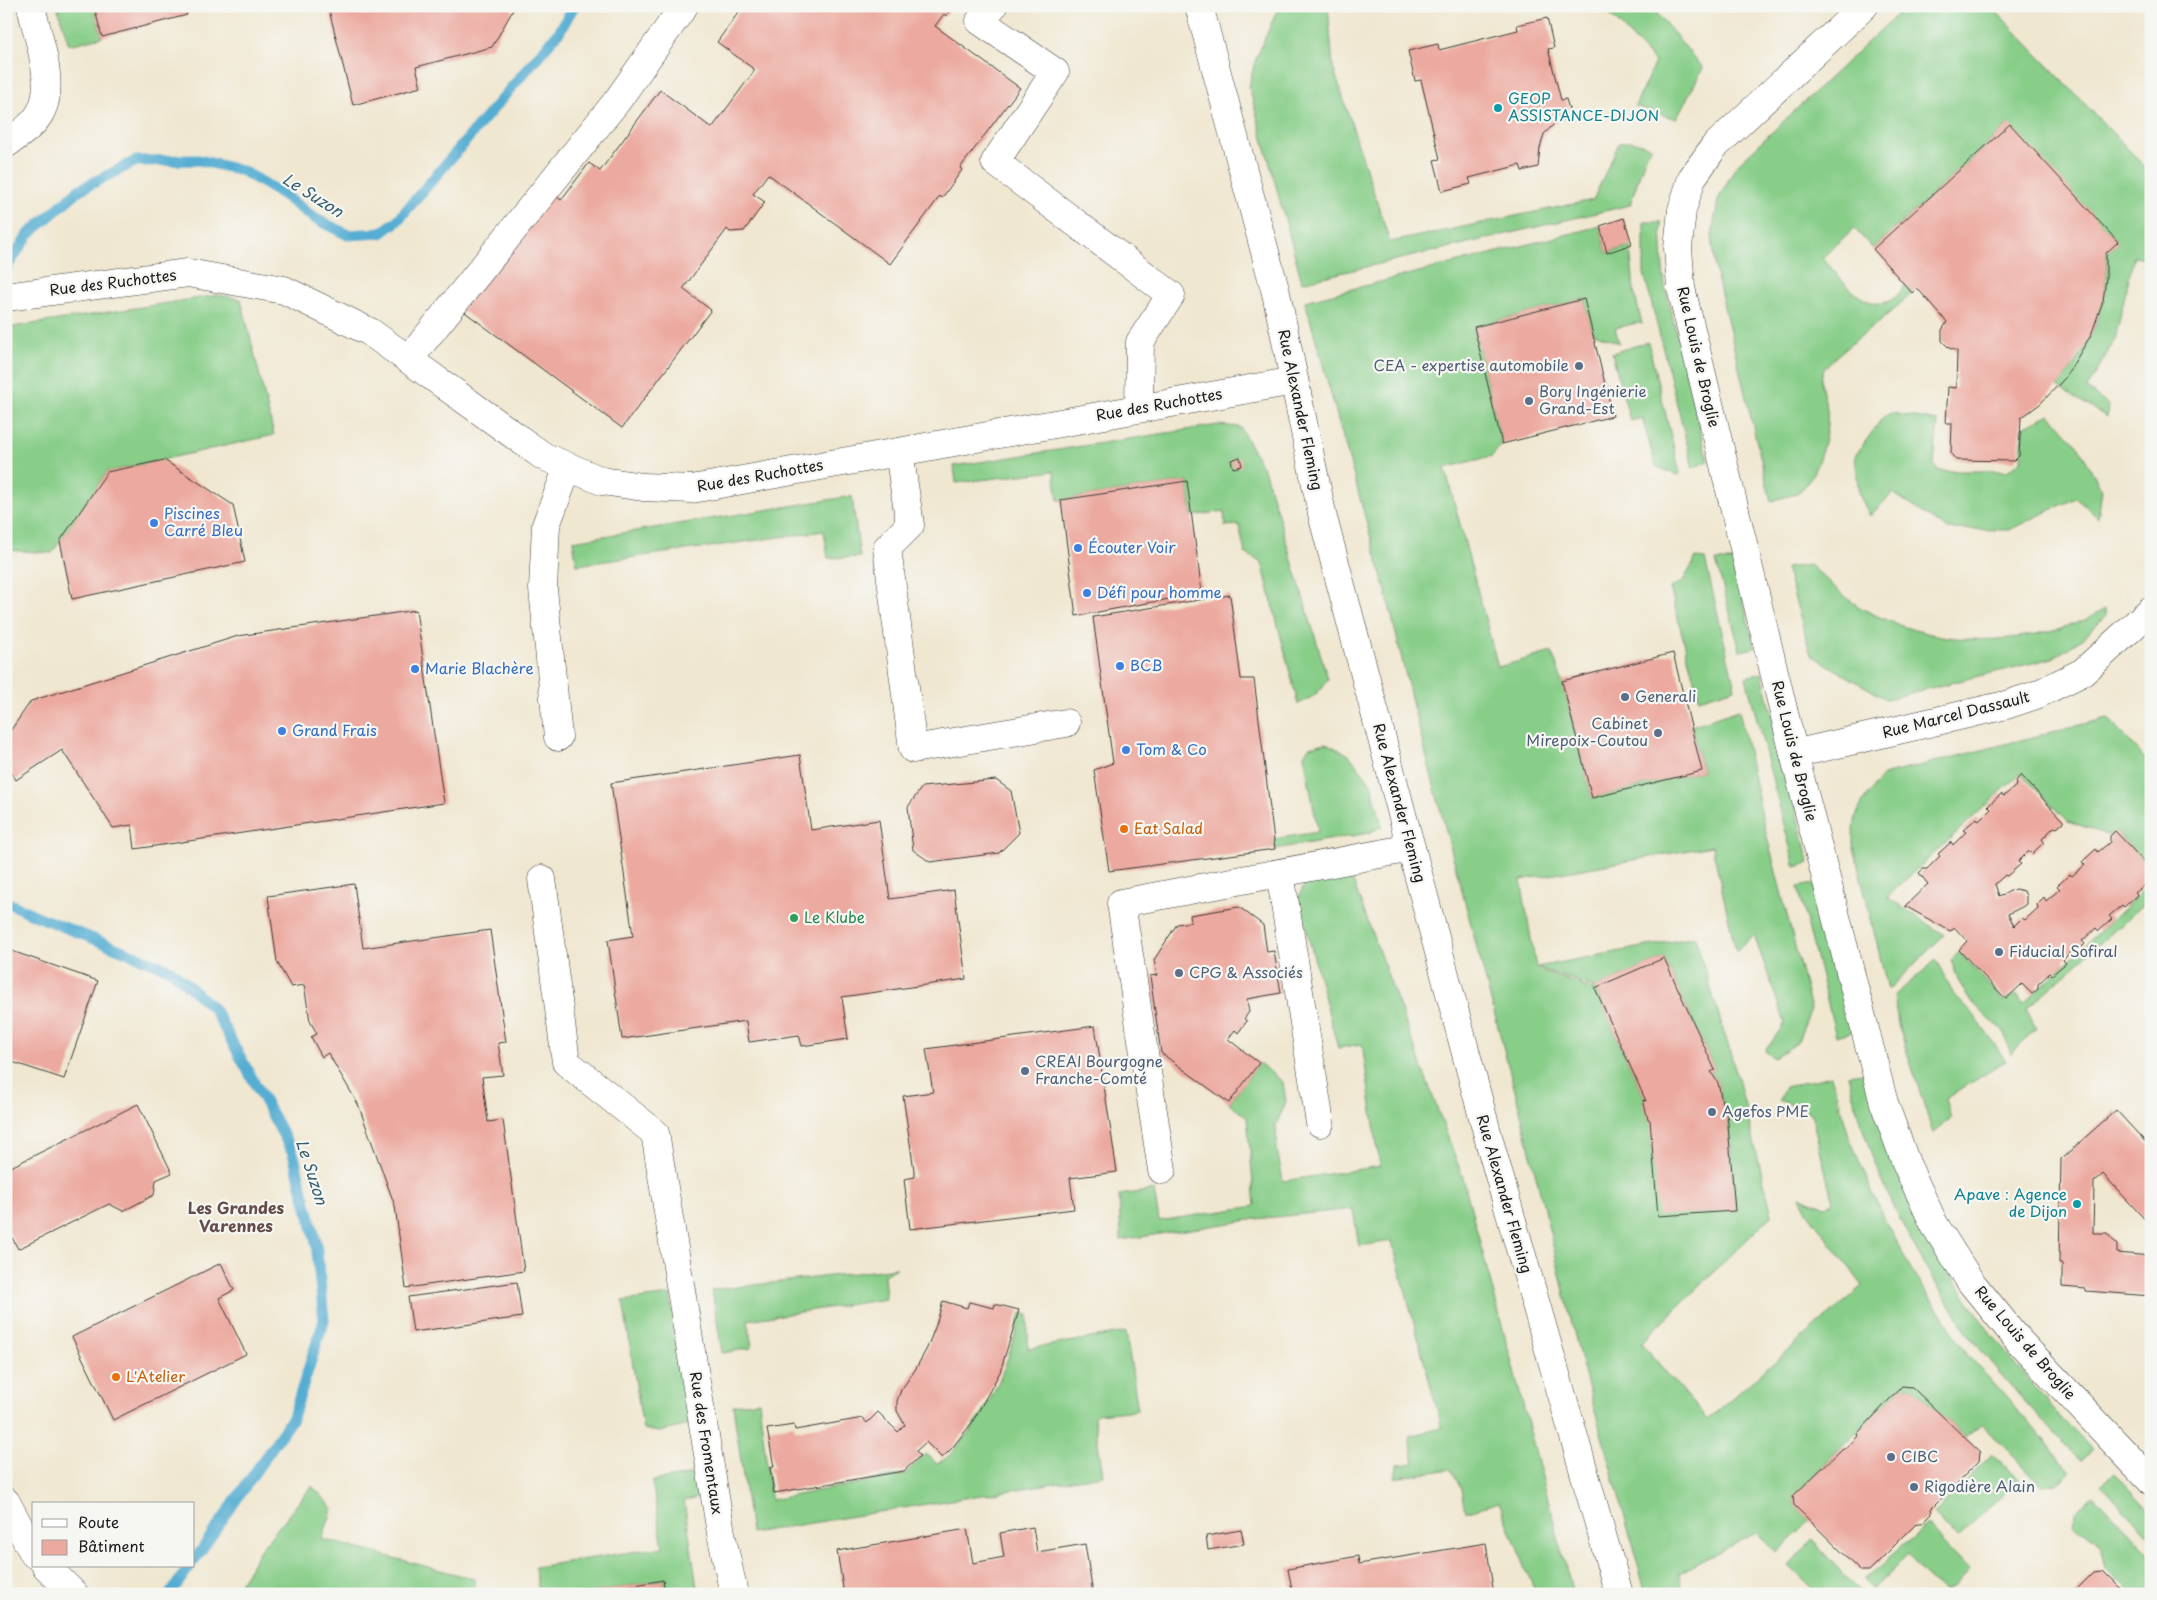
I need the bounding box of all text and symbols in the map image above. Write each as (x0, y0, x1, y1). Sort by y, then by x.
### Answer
place label: GEOP ASSISTANCE-DIJON (1508, 86, 1659, 126)
marker: GEOP ASSISTANCE-DIJON (1492, 102, 1504, 114)
water label: Le Suzon (279, 166, 350, 223)
street label: Rue des Ruchottes (48, 262, 178, 301)
street label: Rue Louis de Broglie (1672, 284, 1727, 430)
street label: Rue Alexander Fleming (1273, 327, 1330, 492)
place label: CEA - expertise automobile (1374, 353, 1569, 376)
marker: CEA - expertise automobile (1573, 360, 1585, 372)
place label: Bory Ingénierie Grand-Est (1539, 379, 1647, 419)
street label: Rue des Ruchottes (1094, 381, 1224, 426)
marker: Bory Ingénierie Grand-Est (1523, 395, 1535, 407)
street label: Rue des Ruchottes (695, 452, 825, 497)
place label: Piscines Carré Bleu (164, 501, 243, 541)
marker: Piscines Carré Bleu (148, 517, 160, 529)
place label: Écouter Voir (1088, 535, 1176, 558)
marker: Écouter Voir (1072, 542, 1084, 554)
place label: Défi pour homme (1097, 580, 1222, 603)
marker: Défi pour homme (1081, 587, 1093, 599)
place label: BCB (1130, 653, 1162, 676)
place label: Marie Blachère (425, 656, 534, 679)
marker: BCB (1114, 660, 1126, 672)
marker: Marie Blachère (409, 663, 421, 675)
street label: Rue Louis de Broglie (1767, 678, 1824, 823)
place label: Generali (1635, 684, 1696, 707)
street label: Rue Marcel Dassault (1880, 684, 2032, 743)
marker: Generali (1619, 691, 1631, 703)
place label: Cabinet Mirepoix-Coutou (1526, 711, 1648, 751)
place label: Grand Frais (292, 718, 377, 741)
street label: Rue Alexander Fleming (1368, 720, 1433, 885)
marker: Grand Frais (276, 725, 288, 737)
marker: Cabinet Mirepoix-Coutou (1652, 727, 1664, 739)
place label: Tom & Co (1136, 737, 1207, 760)
marker: Tom & Co (1120, 744, 1132, 756)
place label: Eat Salad (1134, 816, 1203, 839)
marker: Eat Salad (1118, 823, 1130, 835)
place label: Le Klube (804, 905, 865, 928)
marker: Le Klube (788, 912, 800, 924)
place label: Fiducial Sofiral (2009, 939, 2118, 962)
marker: Fiducial Sofiral (1993, 946, 2005, 958)
place label: CPG & Associés (1189, 960, 1303, 983)
marker: CPG & Associés (1173, 967, 1185, 979)
place label: CREAI Bourgogne Franche-Comté (1035, 1049, 1163, 1089)
marker: CREAI Bourgogne Franche-Comté (1019, 1065, 1031, 1077)
place label: Agefos PME (1722, 1099, 1809, 1122)
marker: Agefos PME (1706, 1106, 1718, 1118)
street label: Rue Alexander Fleming (1472, 1112, 1539, 1276)
water label: Le Suzon (291, 1136, 335, 1209)
place label: Apave : Agence de Dijon (1954, 1182, 2067, 1222)
district label: Les Grandes Varennes (188, 1195, 285, 1237)
marker: Apave : Agence de Dijon (2071, 1198, 2083, 1210)
street label: Rue Louis de Broglie (1970, 1280, 2082, 1404)
place label: L'Atelier (126, 1364, 185, 1387)
street label: Rue des Fromentaux (685, 1370, 730, 1516)
marker: L'Atelier (110, 1371, 122, 1383)
place label: CIBC (1901, 1444, 1938, 1467)
marker: CIBC (1885, 1451, 1897, 1463)
place label: Rigodière Alain (1924, 1474, 2035, 1497)
marker: Rigodière Alain (1908, 1481, 1920, 1493)
legend (32, 1502, 195, 1568)
text: Route (78, 1510, 119, 1533)
text: Bâtiment (78, 1534, 145, 1557)

